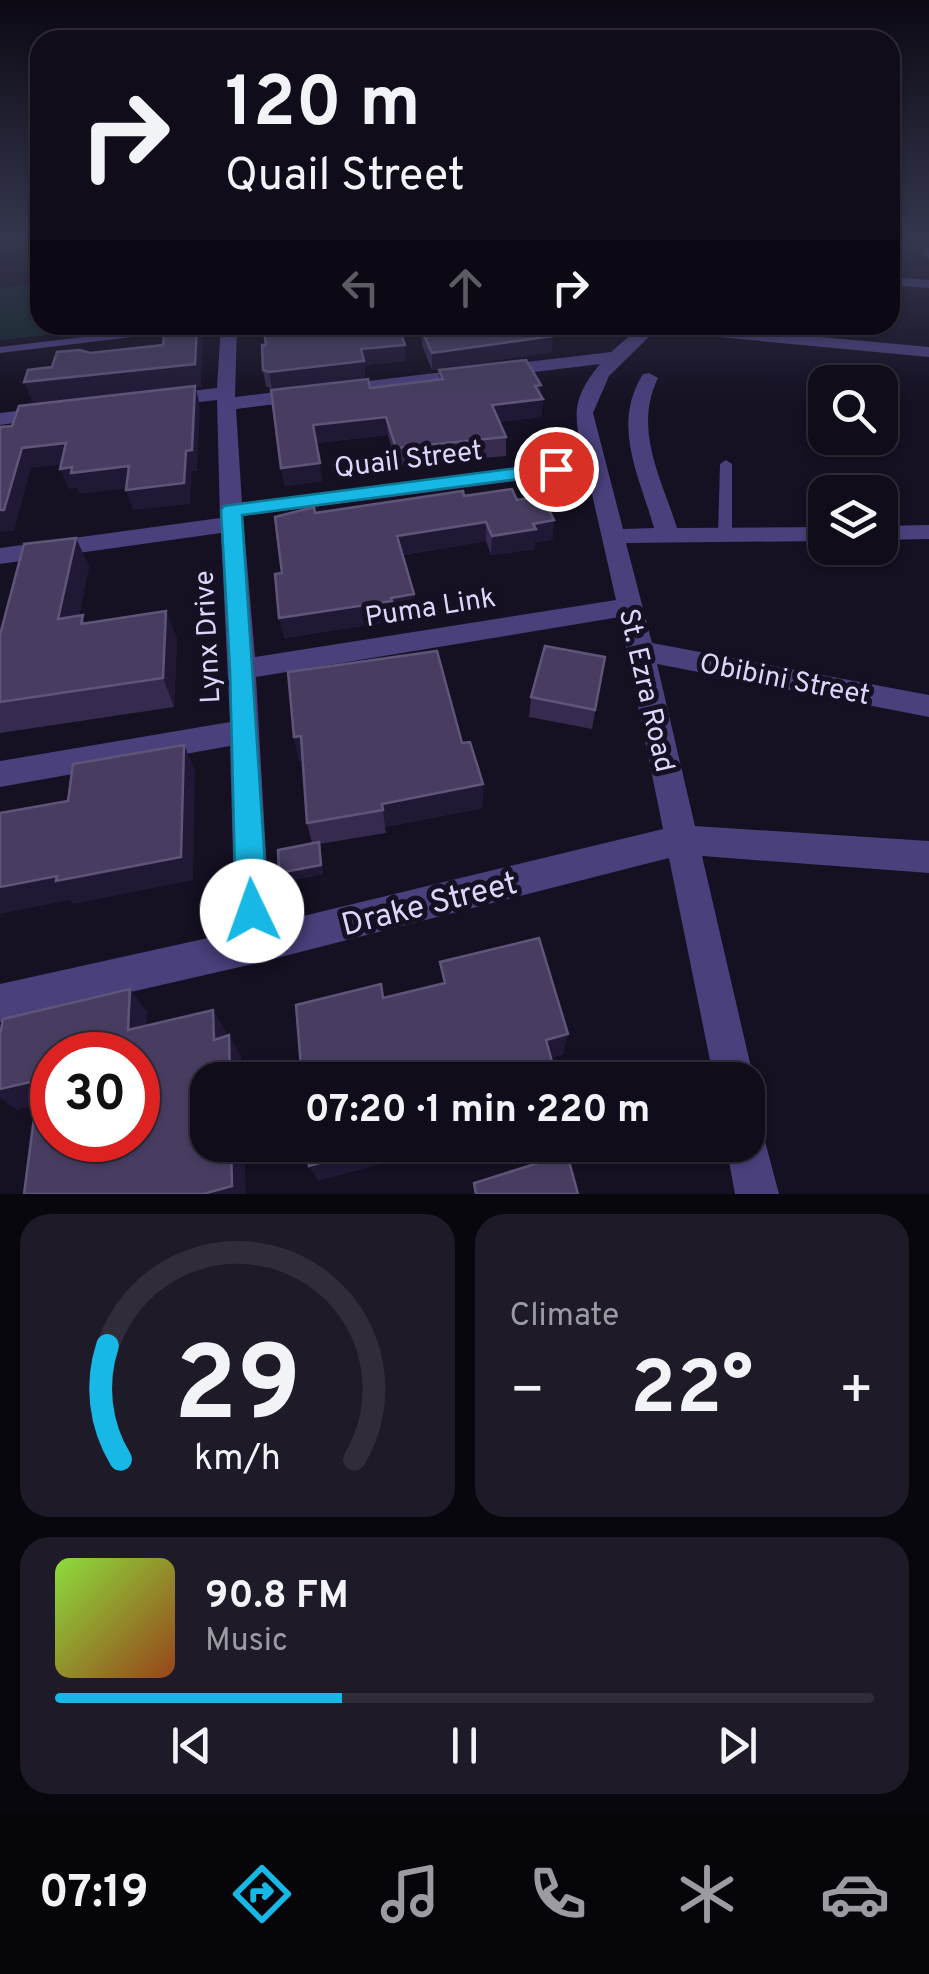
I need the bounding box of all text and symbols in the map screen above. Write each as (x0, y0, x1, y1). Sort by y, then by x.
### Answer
text: 120 m (225, 62, 421, 151)
icon: right (60, 70, 190, 200)
text: Quail Street (225, 149, 465, 206)
icon: left (333, 260, 388, 315)
icon: ahead (438, 260, 493, 315)
icon: right (543, 260, 598, 315)
map controls (808, 365, 898, 565)
button: search (808, 365, 898, 455)
pin (514, 427, 599, 512)
street label: Quail Street (332, 434, 485, 488)
icon: arrive (529, 442, 584, 497)
button: layers (808, 475, 898, 565)
street label: Lynx Drive (188, 569, 230, 704)
street label: Puma Link (363, 581, 498, 637)
street label: St. Ezra Road (609, 605, 681, 776)
street label: Obibini Street (696, 647, 873, 715)
position arrow (200, 859, 304, 963)
street label: Drake Street (338, 865, 522, 947)
speed limit sign: 30 (30, 1032, 160, 1162)
text: 07:20 · 1 min · 220 m (305, 1087, 650, 1136)
text: Climate (510, 1297, 619, 1337)
text: 29 (173, 1325, 301, 1457)
text: 22° (630, 1345, 753, 1440)
text: − (510, 1358, 545, 1428)
text: + (839, 1358, 874, 1428)
text: km/h (194, 1437, 281, 1483)
text: 90.8 FM (205, 1573, 349, 1622)
text: Music (205, 1622, 288, 1662)
icon: previous (164, 1718, 219, 1773)
icon: pause (437, 1718, 492, 1773)
icon: next (710, 1718, 765, 1773)
icon: directions (227, 1859, 297, 1929)
icon: music (375, 1859, 445, 1929)
icon: phone (523, 1859, 593, 1929)
icon: climate (672, 1859, 742, 1929)
icon: car (820, 1859, 890, 1929)
text: 07:19 (39, 1866, 149, 1923)

